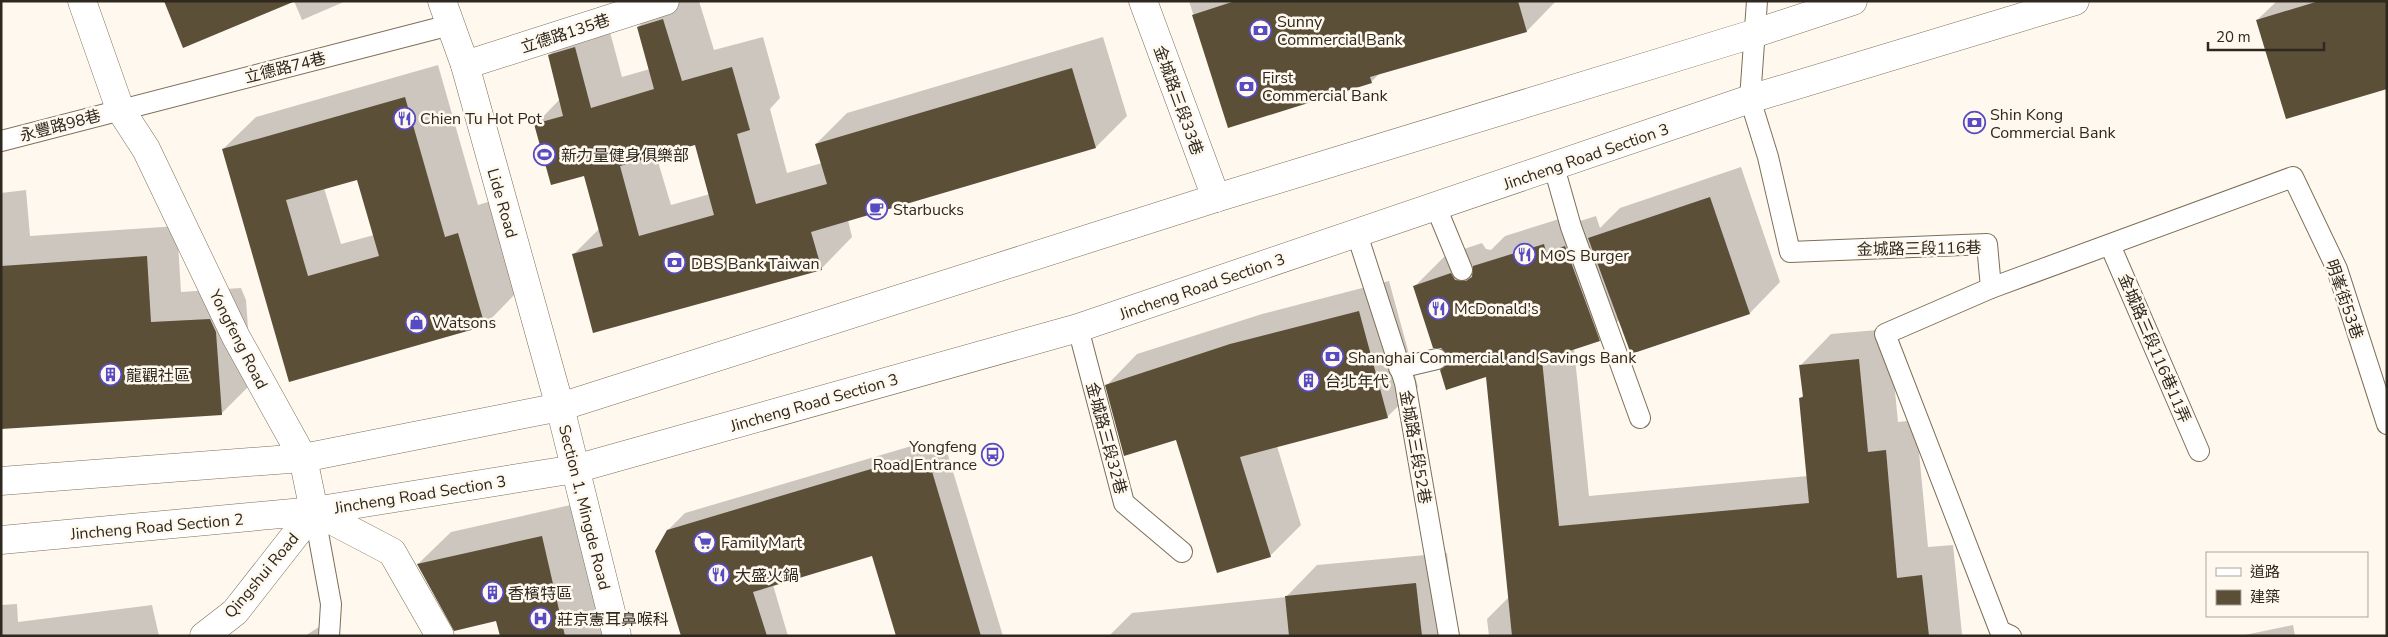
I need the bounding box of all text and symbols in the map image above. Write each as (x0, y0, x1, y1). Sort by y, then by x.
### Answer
street label: 立德路135巷 (518, 9, 613, 59)
place label: Sunny Commercial Bank (1277, 11, 1403, 51)
bank icon: Sunny Commercial Bank (1249, 18, 1273, 42)
scale bar (2208, 20, 2324, 52)
text: 20 m (2216, 27, 2251, 47)
street label: 金城路三段33巷 (1148, 42, 1208, 158)
street label: 立德路74巷 (242, 47, 328, 89)
place label: First Commercial Bank (1262, 67, 1388, 107)
bank icon: First Commercial Bank (1234, 74, 1258, 98)
place label: Shin Kong Commercial Bank (1990, 104, 2116, 144)
street label: 永豐路98巷 (17, 105, 103, 147)
restaurant icon: Chien Tu Hot Pot (392, 106, 416, 130)
place label: Chien Tu Hot Pot (420, 108, 542, 130)
bank icon: Shin Kong Commercial Bank (1962, 111, 1986, 135)
street label: Jincheng Road Section 3 (1500, 118, 1672, 196)
sports icon: 新力量健身俱樂部 (533, 143, 557, 167)
place label: 新力量健身俱樂部 (561, 145, 689, 167)
street label: Lide Road (482, 166, 522, 241)
cafe icon: Starbucks (865, 197, 889, 221)
place label: Starbucks (893, 199, 964, 221)
street label: 金城路三段116巷 (1856, 237, 1982, 261)
restaurant icon: MOS Burger (1512, 243, 1536, 267)
place label: MOS Burger (1540, 245, 1629, 267)
street label: Jincheng Road Section 3 (1116, 248, 1288, 326)
bank icon: DBS Bank Taiwan (663, 251, 687, 275)
place label: DBS Bank Taiwan (691, 253, 820, 275)
street label: 明峯街53巷 (2320, 256, 2368, 342)
street label: 金城路三段116巷11弄 (2113, 270, 2195, 426)
street label: Yongfeng Road (203, 285, 273, 393)
restaurant icon: McDonald's (1426, 296, 1450, 320)
place label: McDonald's (1454, 298, 1539, 320)
shop icon: Watsons (404, 310, 428, 334)
place label: Watsons (432, 312, 496, 334)
bank icon: Shanghai Commercial and Savings Bank (1320, 345, 1344, 369)
place label: Shanghai Commercial and Savings Bank (1348, 347, 1637, 369)
building icon: 龍觀社區 (98, 363, 122, 387)
place label: 龍觀社區 (126, 365, 190, 387)
street label: Jincheng Road Section 3 (727, 368, 901, 438)
building icon: 台北年代 (1297, 369, 1321, 393)
place label: 台北年代 (1325, 371, 1389, 393)
street label: 金城路三段32巷 (1081, 380, 1132, 497)
street label: 金城路三段52巷 (1394, 389, 1436, 506)
street label: Section 1, Mingde Road (553, 422, 615, 592)
place label: Yongfeng Road Entrance (873, 436, 977, 476)
bus stop icon: Yongfeng Road Entrance (981, 443, 1005, 467)
street label: Jincheng Road Section 3 (332, 471, 508, 520)
street label: Jincheng Road Section 2 (69, 508, 245, 546)
street label: Qingshui Road (220, 528, 304, 623)
supermarket icon: FamilyMart (693, 530, 717, 554)
place label: FamilyMart (721, 532, 802, 554)
legend (2206, 552, 2368, 617)
text: 道路 (2250, 562, 2280, 582)
restaurant icon: 大盛火鍋 (707, 563, 731, 587)
place label: 大盛火鍋 (735, 565, 799, 587)
building icon: 香檳特區 (480, 581, 504, 605)
place label: 香檳特區 (508, 583, 572, 605)
text: 建築 (2250, 587, 2280, 607)
hospital icon: 莊京憲耳鼻喉科 (529, 607, 553, 631)
place label: 莊京憲耳鼻喉科 (557, 609, 669, 631)

